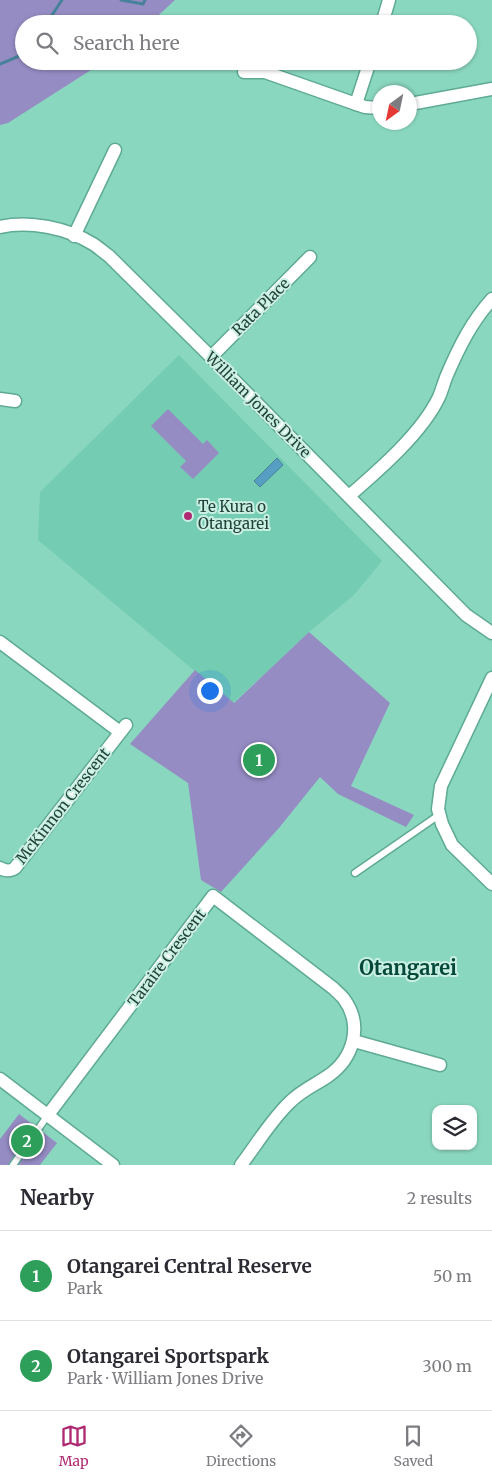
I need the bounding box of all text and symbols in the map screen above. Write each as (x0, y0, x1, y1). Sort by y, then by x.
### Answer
search box (15, 15, 477, 70)
icon: search (33, 29, 61, 57)
text: Search here (73, 31, 180, 55)
north arrow (372, 85, 417, 130)
street label: Rata Place (228, 274, 293, 339)
street label: William Jones Drive (201, 347, 315, 462)
place label: Te Kura o Otangarei (198, 497, 269, 533)
marker: Te Kura o Otangarei (182, 510, 194, 522)
your location (197, 678, 223, 704)
pin: 1 (243, 741, 275, 779)
street label: McKinnon Crescent (11, 744, 114, 867)
street label: Taraire Crescent (124, 905, 210, 1010)
district label: Otangarei (359, 955, 457, 980)
map controls (432, 1105, 477, 1150)
button: layers (432, 1105, 477, 1150)
pin: 2 (11, 1122, 43, 1160)
text: Nearby (20, 1184, 94, 1211)
text: 2 results (407, 1188, 472, 1208)
text: Otangarei Central Reserve (67, 1254, 312, 1278)
text: 1 (32, 1266, 40, 1286)
text: 50 m (433, 1266, 472, 1286)
text: Park (67, 1278, 103, 1298)
text: Otangarei Sportspark (67, 1344, 269, 1368)
text: 2 (31, 1356, 41, 1376)
text: 300 m (423, 1356, 472, 1376)
text: Park · William Jones Drive (67, 1368, 263, 1388)
tab: Map (59, 1422, 89, 1470)
tab: Directions (206, 1422, 276, 1470)
tab: Saved (394, 1422, 433, 1470)

